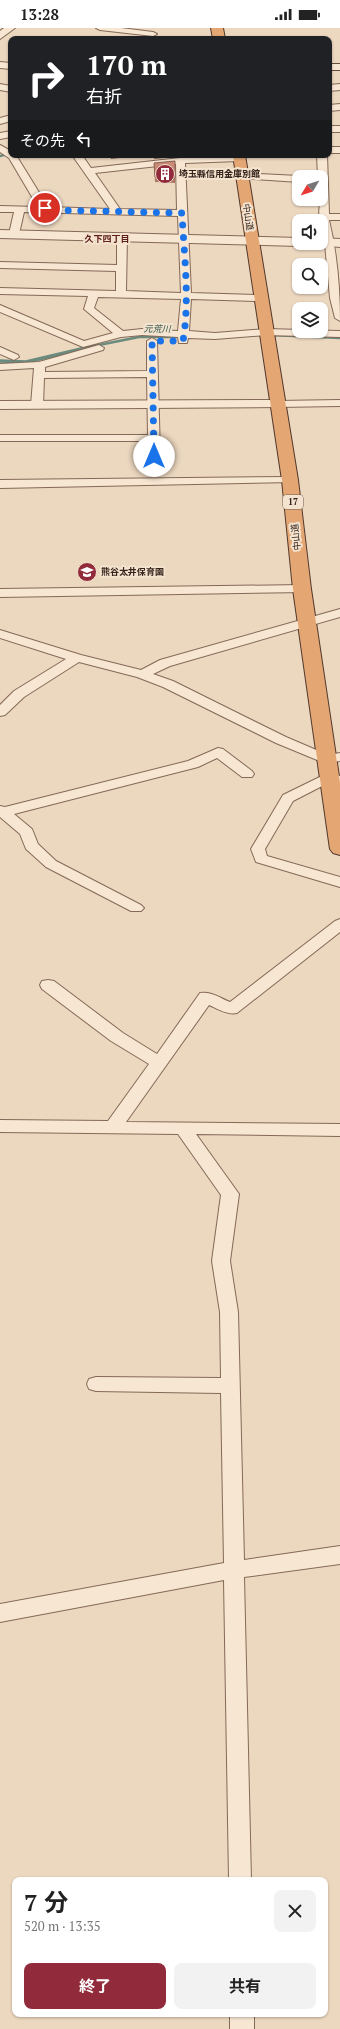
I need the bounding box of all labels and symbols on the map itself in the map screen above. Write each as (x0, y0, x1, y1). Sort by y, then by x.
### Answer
building icon: 埼玉縣信用金庫別館 (154, 163, 176, 185)
place label: 埼玉縣信用金庫別館 (178, 168, 260, 180)
north arrow (292, 170, 328, 206)
pin (28, 191, 62, 225)
street label: 中山道 (240, 203, 256, 231)
district label: 久下四丁目 (84, 233, 130, 245)
water label: 元荒川 (143, 323, 172, 335)
position arrow (133, 435, 175, 477)
road number: 17 (283, 495, 303, 509)
street label: 中山道 (289, 523, 303, 551)
school or university icon: 熊谷太井保育園 (76, 561, 98, 583)
place label: 熊谷太井保育園 (101, 566, 164, 578)

